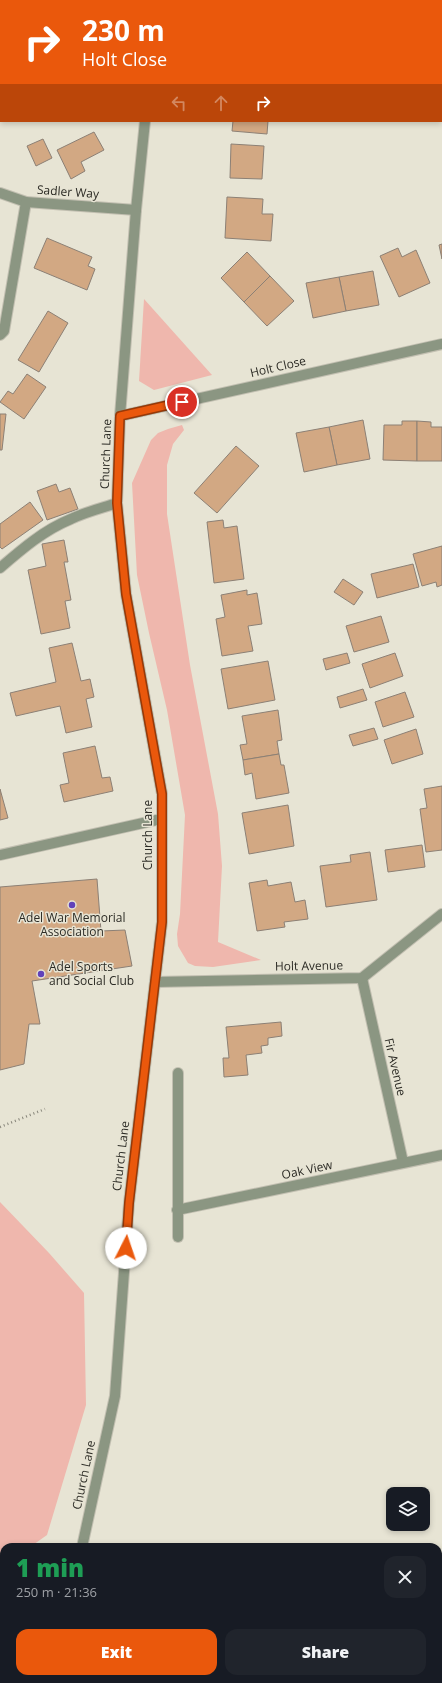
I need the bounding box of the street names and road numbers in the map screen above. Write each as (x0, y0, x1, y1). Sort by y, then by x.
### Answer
street label: Sadler Way (36, 181, 101, 202)
street label: Holt Close (248, 352, 308, 381)
street label: Church Lane (96, 418, 115, 489)
street label: Church Lane (139, 800, 156, 870)
street label: Holt Avenue (275, 956, 344, 975)
street label: Fir Avenue (381, 1036, 410, 1098)
street label: Church Lane (108, 1120, 133, 1192)
street label: Oak View (280, 1156, 335, 1183)
street label: Church Lane (68, 1438, 99, 1511)

